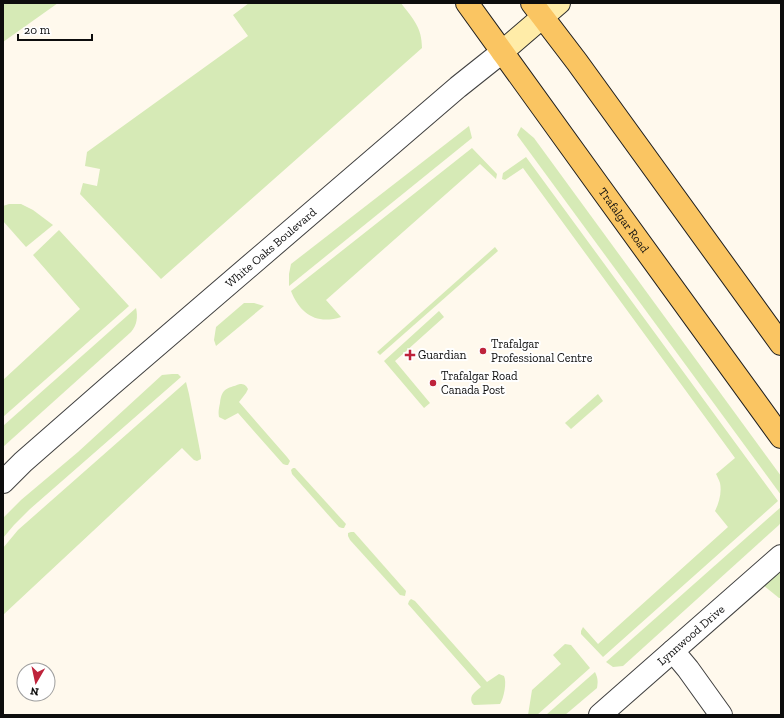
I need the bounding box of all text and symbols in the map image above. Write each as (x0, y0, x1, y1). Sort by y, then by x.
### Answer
scale bar (18, 16, 92, 42)
text: 20 m (24, 23, 51, 37)
street label: Trafalgar Road (596, 185, 652, 256)
street label: White Oaks Boulevard (223, 205, 319, 291)
place label: Trafalgar Professional Centre (491, 337, 593, 365)
marker: Trafalgar Professional Centre (478, 346, 488, 356)
place label: Guardian (418, 348, 467, 362)
marker: Guardian (405, 350, 415, 360)
place label: Trafalgar Road Canada Post (441, 369, 518, 397)
marker: Trafalgar Road Canada Post (428, 378, 438, 388)
street label: Lynnwood Drive (654, 602, 728, 668)
north arrow (16, 662, 56, 702)
text: N (29, 684, 40, 698)

